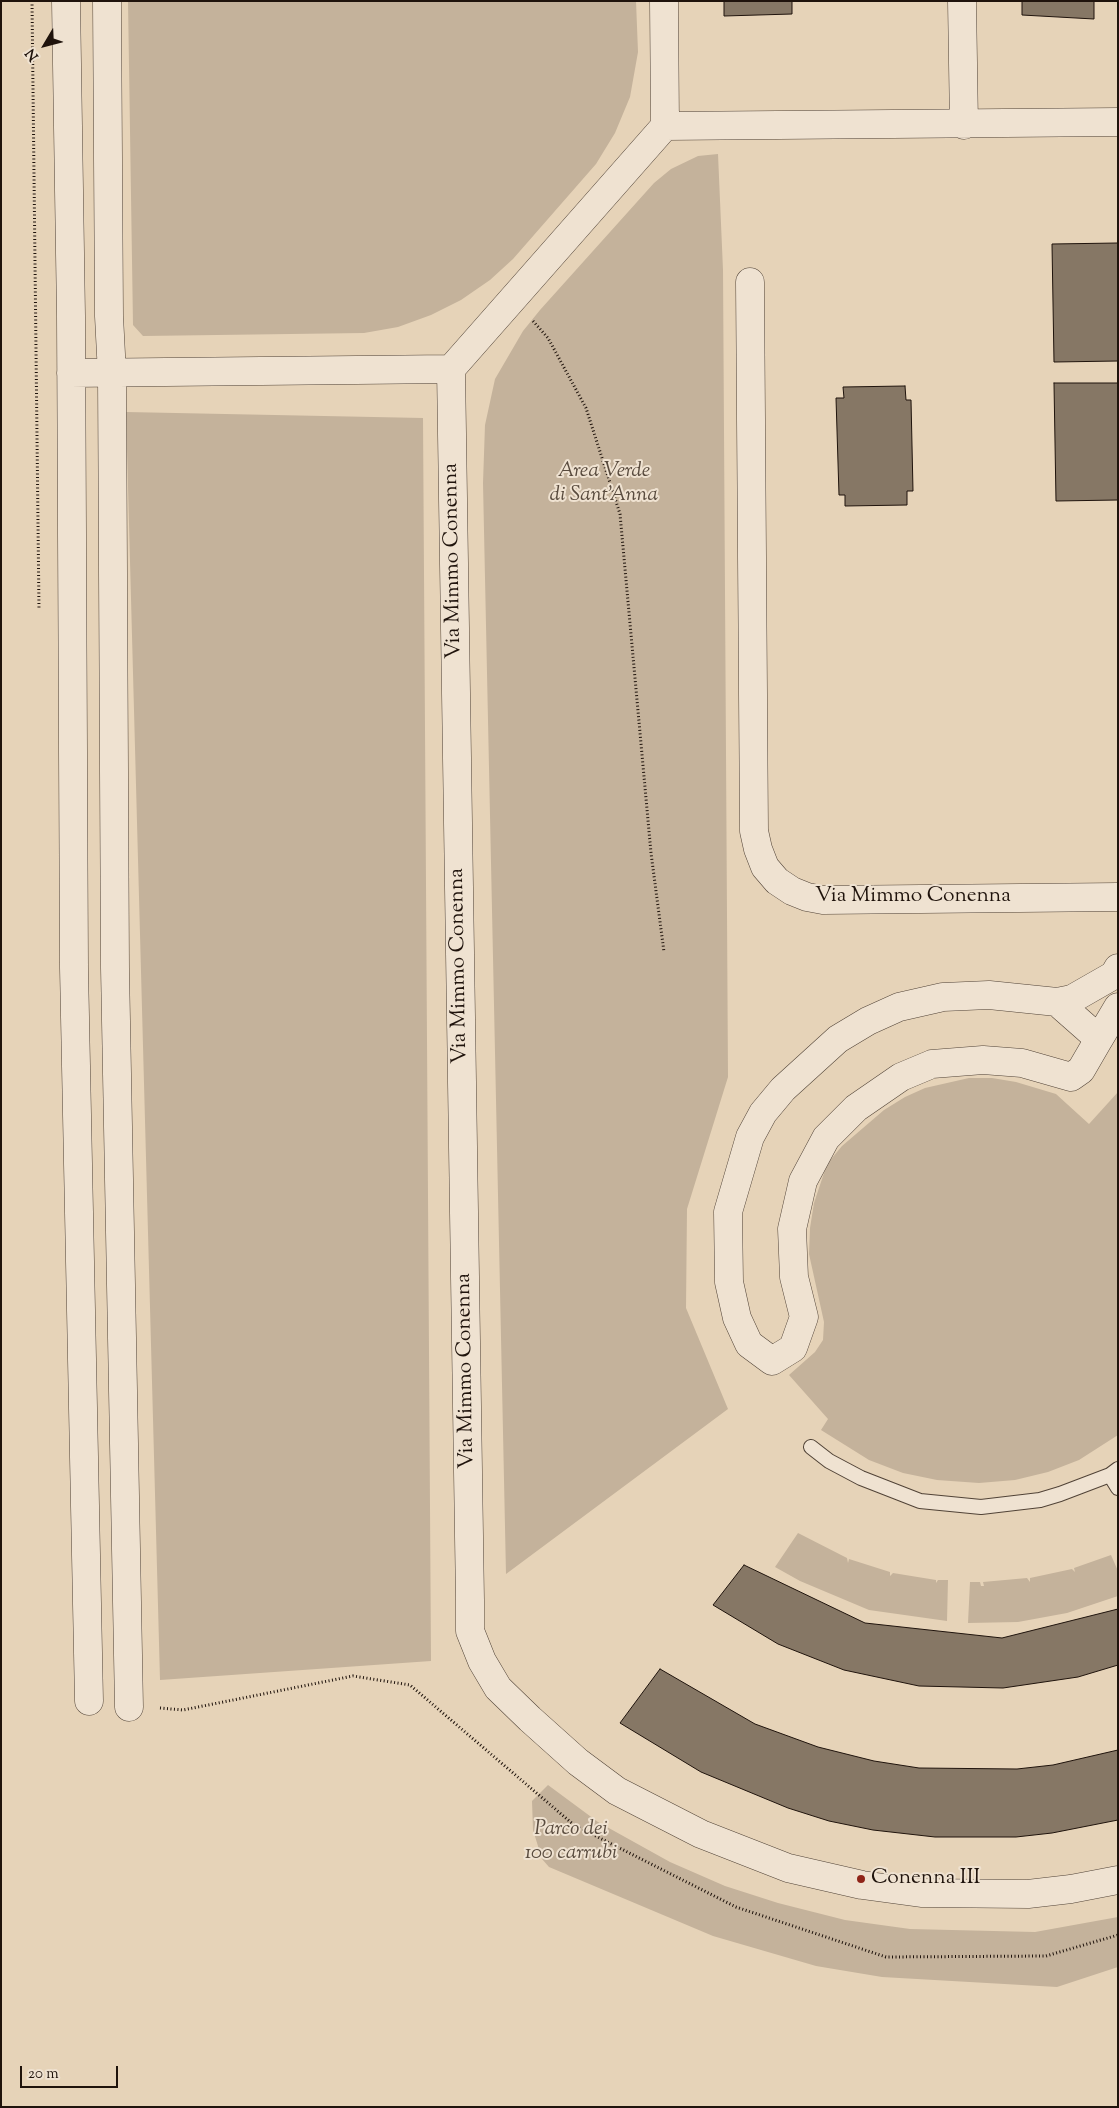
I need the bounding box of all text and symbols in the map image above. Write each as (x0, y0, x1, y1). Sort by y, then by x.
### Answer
north arrow (20, 20, 70, 70)
text: N (22, 44, 44, 65)
park label: Area Verde di Sant'Anna (550, 459, 658, 509)
street label: Via Mimmo Conenna (440, 463, 468, 659)
street label: Via Mimmo Conenna (446, 868, 474, 1064)
street label: Via Mimmo Conenna (815, 884, 1011, 910)
street label: Via Mimmo Conenna (453, 1273, 481, 1469)
park label: Parco dei 100 carrubi (525, 1817, 617, 1867)
place label: Conenna III (871, 1866, 980, 1892)
marker: Conenna III (855, 1873, 867, 1885)
scale bar (22, 2056, 120, 2088)
text: 20 m (28, 2064, 59, 2085)

